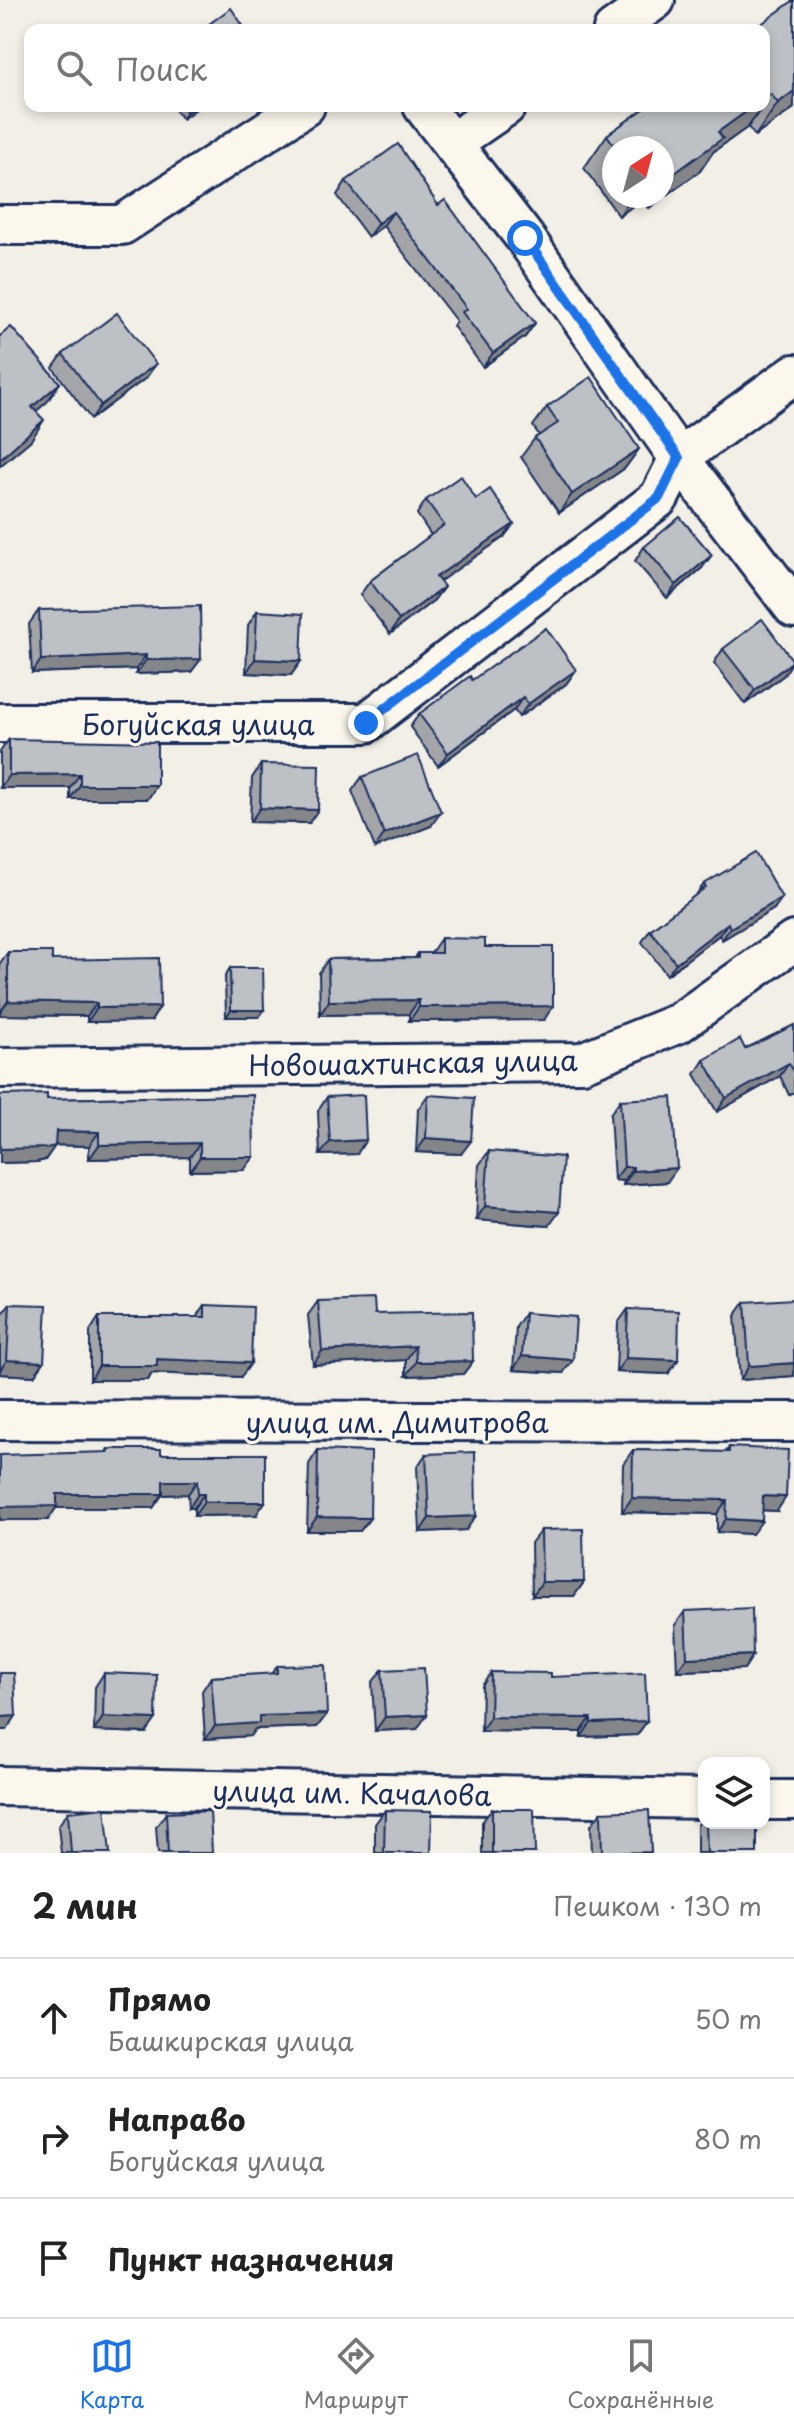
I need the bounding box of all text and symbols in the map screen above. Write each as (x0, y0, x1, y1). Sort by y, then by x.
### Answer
search box (24, 24, 770, 112)
icon: search (52, 46, 96, 90)
text: Поиск (116, 46, 207, 91)
north arrow (602, 136, 674, 208)
route start (507, 220, 543, 256)
street label: Богуйская улица (81, 702, 315, 745)
route end (348, 705, 384, 741)
street label: Новошахтинская улица (248, 1038, 578, 1086)
street label: улица им. Димитрова (245, 1400, 549, 1443)
map controls (698, 1757, 770, 1829)
button: layers (698, 1757, 770, 1829)
street label: улица им. Качалова (212, 1768, 493, 1816)
text: 2 мин (32, 1879, 138, 1931)
text: Пешком · 130 m (553, 1886, 762, 1925)
text: Прямо (108, 1976, 211, 2021)
icon: ahead (32, 1996, 76, 2040)
text: 50 m (695, 1999, 762, 2038)
text: Башкирская улица (108, 2021, 354, 2060)
text: Направо (108, 2096, 246, 2141)
icon: right (32, 2116, 76, 2160)
text: 80 m (694, 2119, 762, 2158)
text: Богуйская улица (108, 2141, 325, 2180)
icon: arrive (32, 2236, 76, 2280)
text: Пункт назначения (108, 2236, 394, 2281)
tab: Карта (80, 2334, 144, 2415)
tab: Маршрут (304, 2334, 408, 2415)
tab: Сохранённые (567, 2334, 714, 2415)

